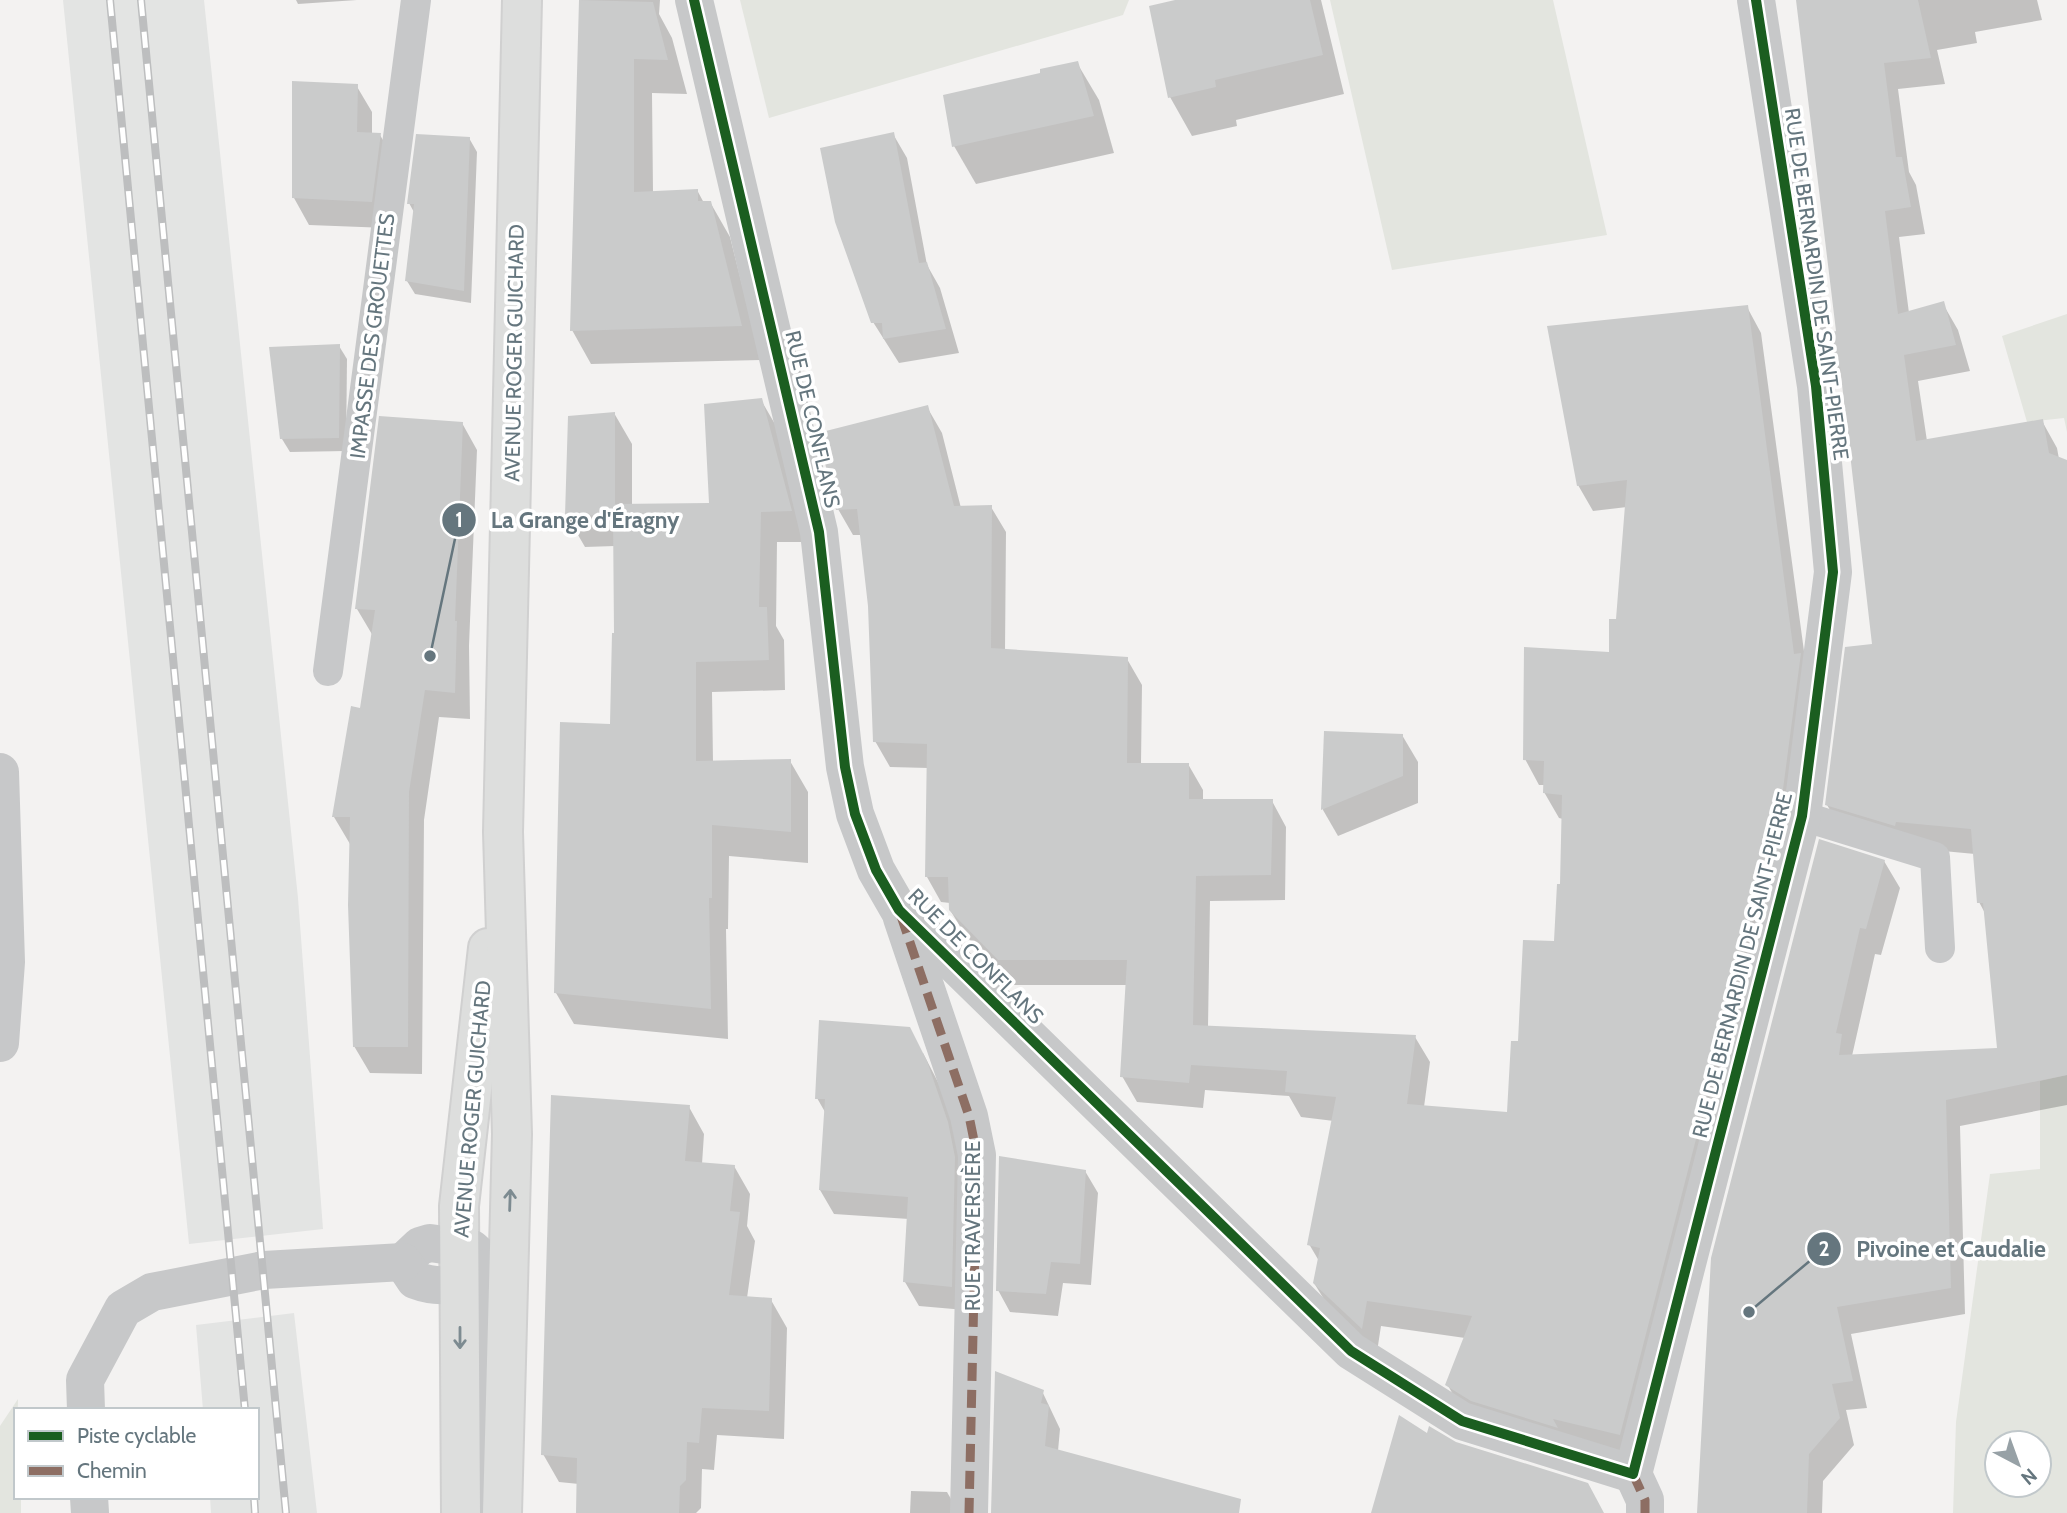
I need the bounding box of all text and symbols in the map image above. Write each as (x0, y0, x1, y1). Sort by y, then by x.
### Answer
street label: RUE DE BERNARDIN DE SAINT-PIERRE (1780, 106, 1854, 462)
street label: IMPASSE DES GROUETTES (345, 212, 399, 460)
street label: AVENUE ROGER GUICHARD (499, 224, 529, 482)
street label: RUE DE CONFLANS (780, 328, 846, 510)
callout: La Grange d'Éragny (442, 498, 693, 542)
text: La Grange d'Éragny (491, 506, 680, 534)
text: 1 (455, 507, 463, 532)
street label: RUE DE BERNARDIN DE SAINT-PIERRE (1687, 790, 1797, 1140)
street label: RUE DE CONFLANS (903, 883, 1049, 1029)
street label: AVENUE ROGER GUICHARD (448, 979, 496, 1239)
street label: RUE TRAVERSIÈRE (960, 1141, 985, 1311)
one-way arrow (504, 1189, 517, 1212)
callout: Pivoine et Caudalie (1807, 1227, 2060, 1271)
text: Pivoine et Caudalie (1856, 1235, 2046, 1263)
text: 2 (1818, 1236, 1830, 1261)
one-way arrow (453, 1327, 467, 1350)
legend (14, 1408, 259, 1499)
text: Piste cyclable (77, 1423, 197, 1448)
north arrow (1983, 1429, 2053, 1499)
text: Chemin (77, 1458, 147, 1483)
text: N (2016, 1463, 2041, 1490)

